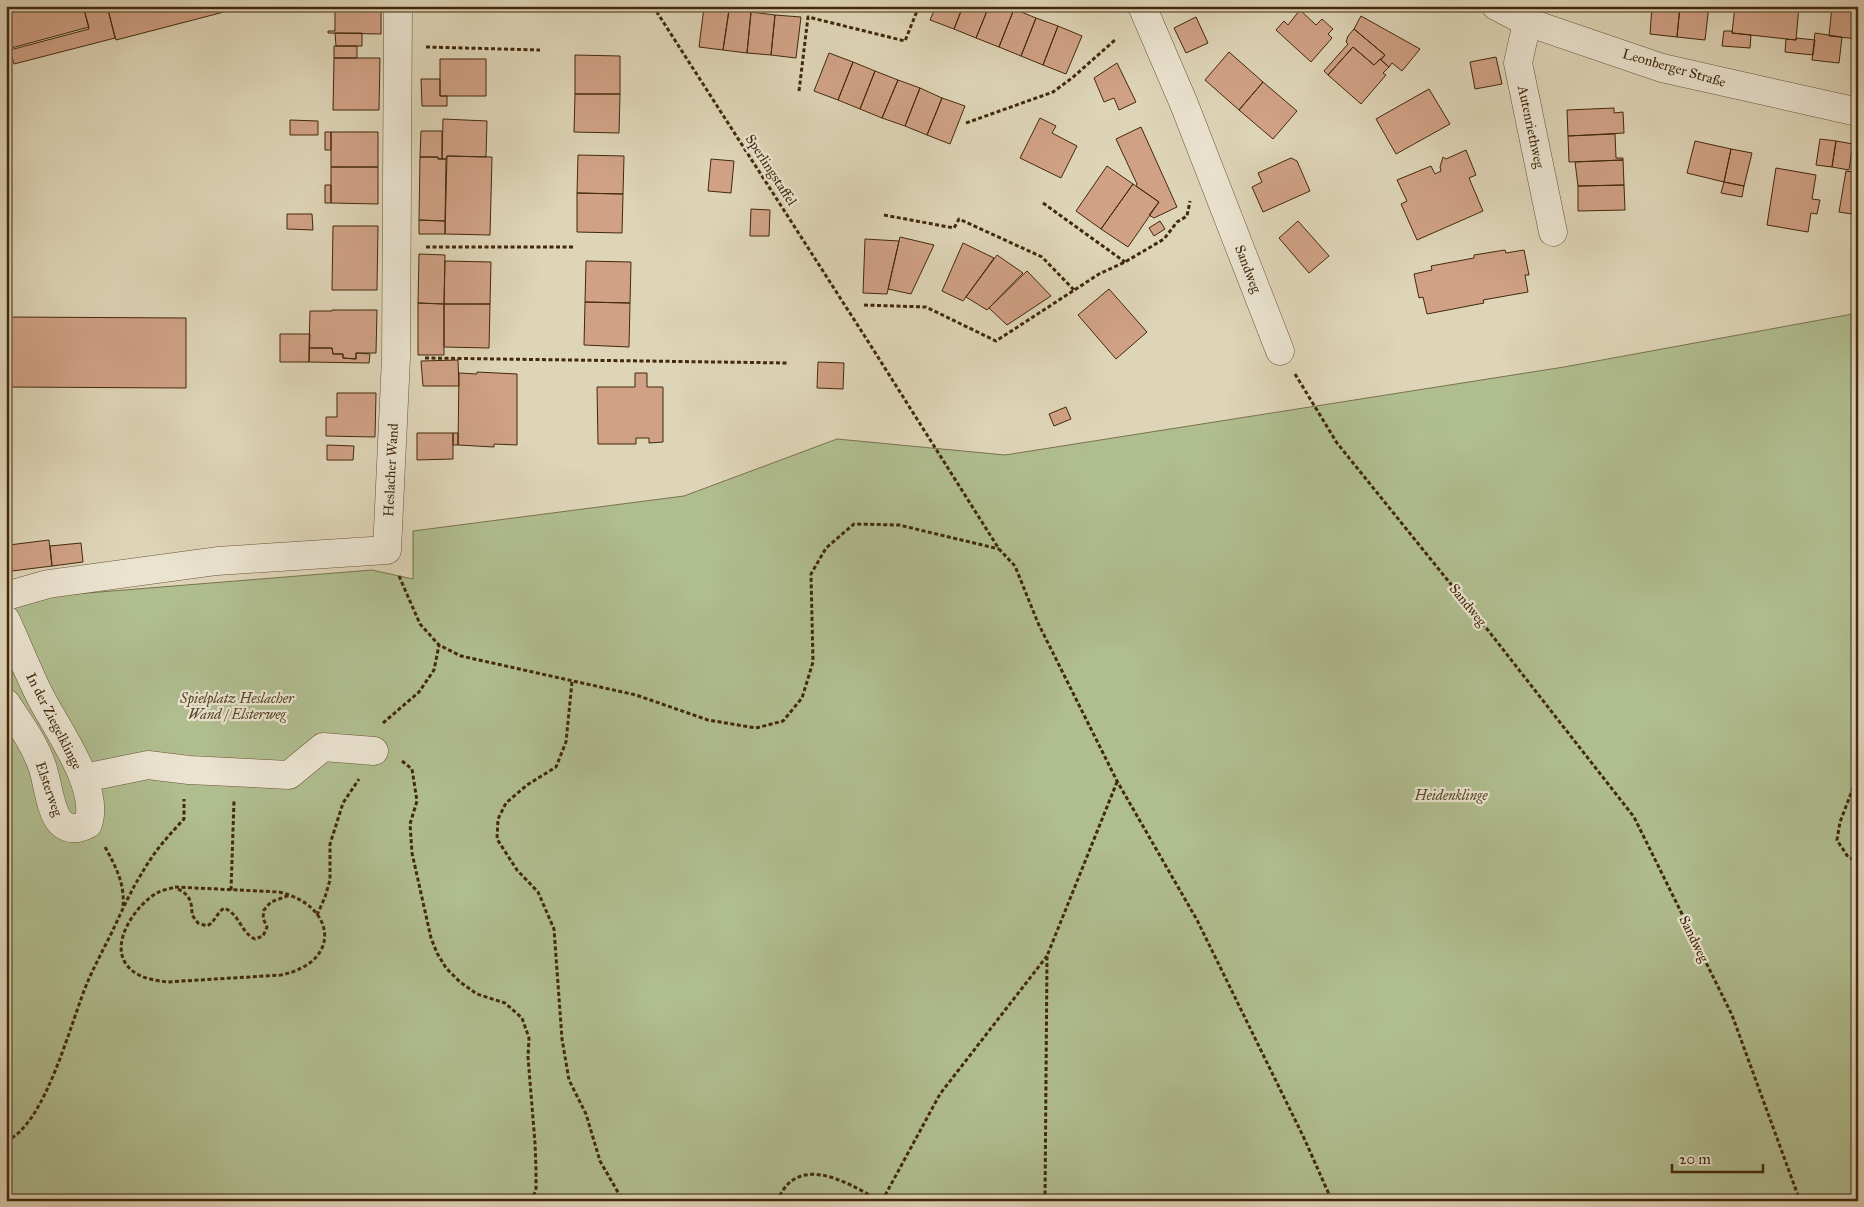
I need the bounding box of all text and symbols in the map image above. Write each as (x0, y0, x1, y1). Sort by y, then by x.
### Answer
street label: Leonberger Straße (1620, 45, 1728, 91)
street label: Autenriethweg (1514, 83, 1548, 170)
street label: Sperlingstaffel (742, 131, 801, 209)
street label: Sandweg (1231, 243, 1265, 296)
street label: Heslacher Wand (380, 423, 402, 517)
street label: Sandweg (1446, 580, 1491, 630)
street label: In der Ziegelklinge (22, 670, 86, 772)
park label: Spielplatz Heslacher Wand / Elsterweg (179, 690, 295, 723)
street label: Elsterweg (32, 760, 66, 819)
park label: Heidenklinge (1414, 787, 1488, 804)
street label: Sandweg (1675, 913, 1713, 966)
scale bar (1672, 1142, 1763, 1174)
text: 20 m (1679, 1150, 1711, 1168)

